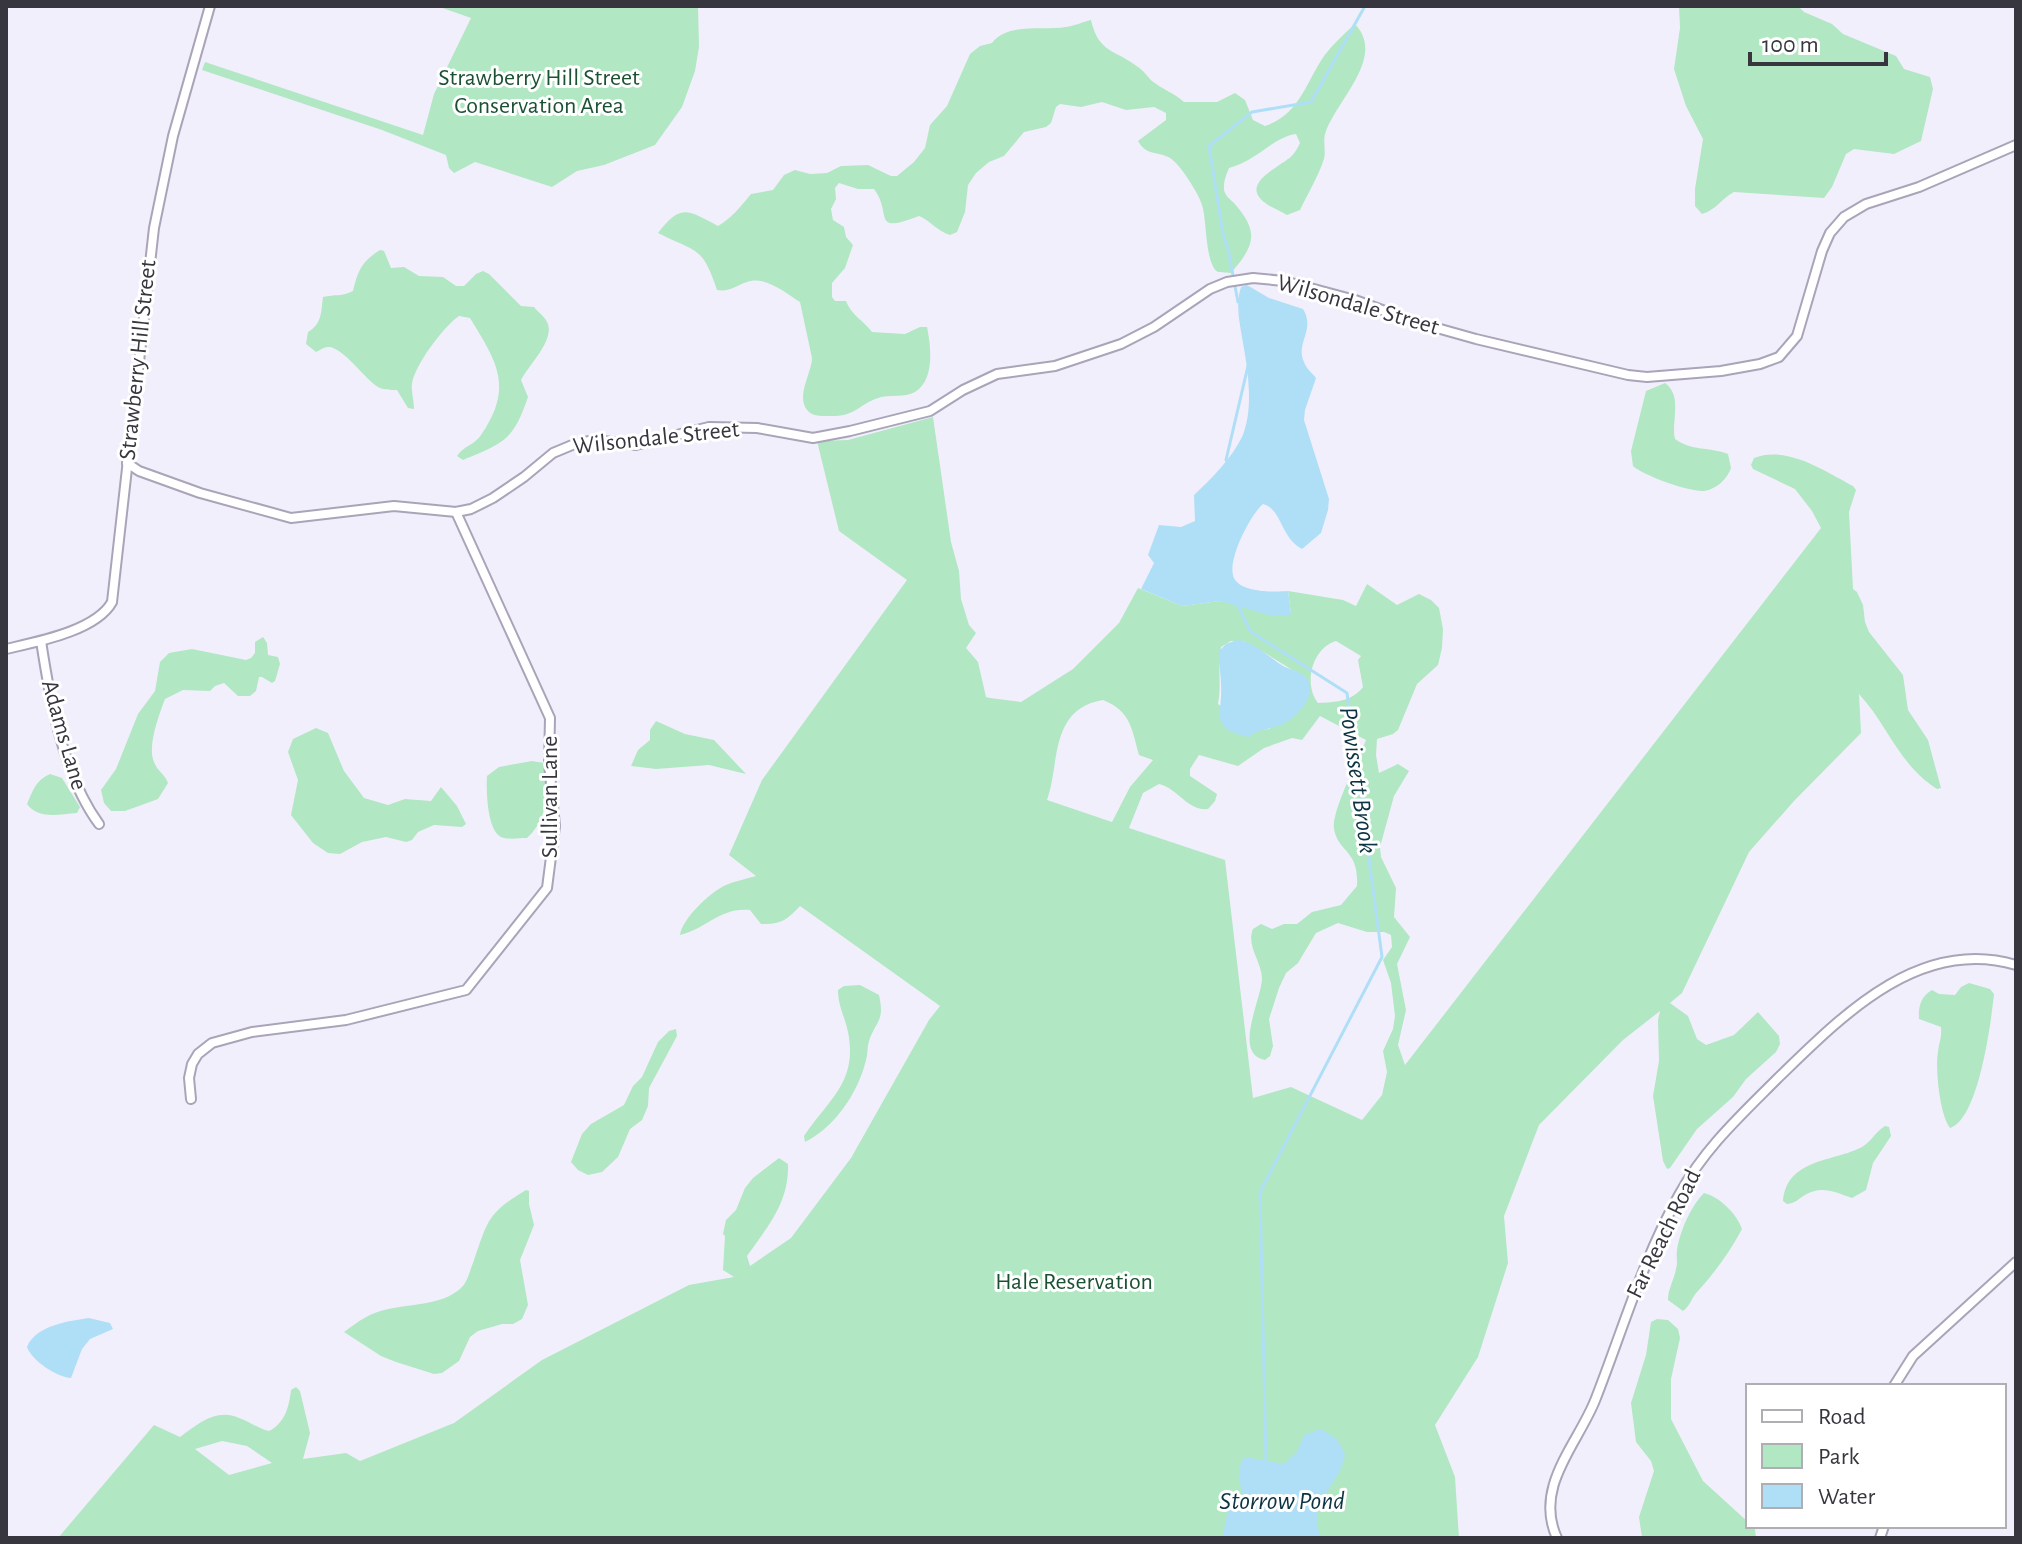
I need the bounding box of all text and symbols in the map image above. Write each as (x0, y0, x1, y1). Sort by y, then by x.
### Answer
scale bar (1750, 16, 1886, 66)
text: 100 m (1762, 33, 1819, 57)
park label: Strawberry Hill Street Conservation Area (438, 66, 640, 118)
street label: Strawberry Hill Street (116, 258, 160, 461)
street label: Wilsondale Street (1274, 270, 1442, 340)
street label: Wilsondale Street (572, 417, 741, 459)
street label: Adams Lane (37, 677, 91, 793)
water label: Powissett Brook (1335, 705, 1381, 855)
street label: Sullivan Lane (538, 736, 562, 858)
street label: Far Reach Road (1622, 1166, 1706, 1302)
park label: Hale Reservation (995, 1270, 1153, 1294)
legend (1746, 1384, 2006, 1528)
text: Road (1818, 1405, 1866, 1429)
text: Park (1818, 1445, 1859, 1469)
text: Water (1818, 1485, 1876, 1509)
water label: Storrow Pond (1219, 1488, 1345, 1514)

